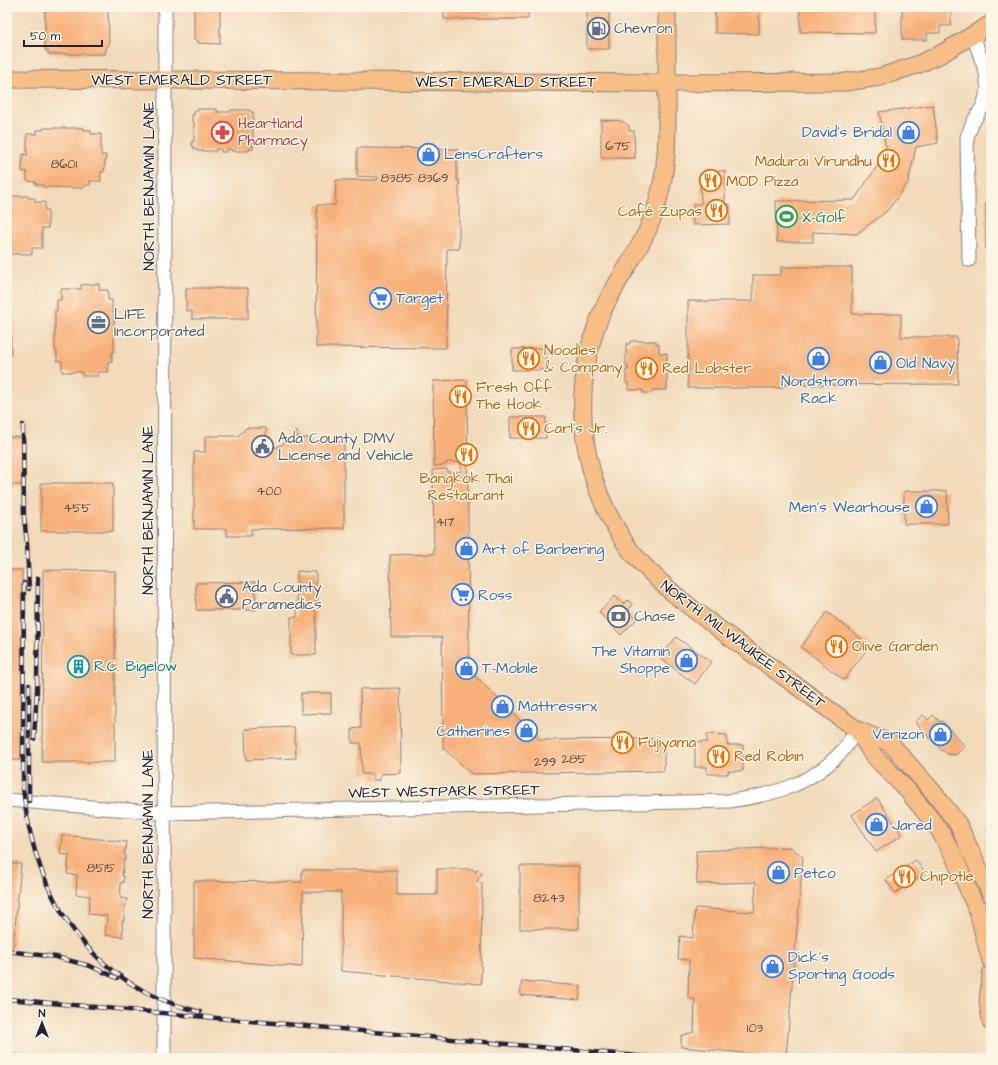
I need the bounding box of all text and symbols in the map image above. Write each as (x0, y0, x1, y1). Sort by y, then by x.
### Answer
fuel station icon: Chevron (585, 15, 611, 41)
place label: Chevron (614, 18, 673, 39)
scale bar (24, 22, 102, 48)
text: 50 m (30, 28, 61, 45)
street label: WEST EMERALD STREET (91, 70, 273, 91)
street label: WEST EMERALD STREET (415, 72, 597, 93)
street label: NORTH BENJAMIN LANE (139, 101, 160, 271)
place label: Heartland Pharmacy (238, 113, 308, 152)
pharmacy icon: Heartland Pharmacy (210, 119, 236, 145)
shop icon: David's Bridal (895, 119, 921, 145)
place label: David's Bridal (802, 122, 892, 143)
house number: 675 (605, 137, 631, 155)
shop icon: LensCrafters (415, 141, 441, 167)
place label: LensCrafters (444, 144, 543, 165)
restaurant icon: Madurai Virundhu (875, 148, 901, 174)
place label: Madurai Virundhu (755, 151, 872, 172)
house number: 8601 (51, 155, 78, 173)
restaurant icon: MOD Pizza (698, 168, 724, 194)
house number: 8385 (381, 169, 413, 187)
house number: 8369 (418, 169, 448, 187)
place label: MOD Pizza (726, 171, 799, 192)
restaurant icon: Café Zupas (704, 198, 730, 224)
place label: Café Zupas (618, 201, 702, 222)
sports icon: X-Golf (774, 204, 800, 230)
place label: X-Golf (802, 207, 846, 228)
supermarket icon: Target (368, 285, 394, 311)
place label: Target (396, 288, 443, 310)
place label: LIFE Incorporated (114, 304, 205, 342)
office icon: LIFE Incorporated (85, 310, 111, 336)
place label: Noodles & Company (544, 340, 623, 379)
shop icon: Nordstrom Rack (806, 345, 832, 371)
restaurant icon: Noodles & Company (516, 346, 542, 372)
shop icon: Old Navy (867, 350, 893, 376)
place label: Old Navy (896, 353, 955, 375)
restaurant icon: Red Lobster (634, 355, 660, 381)
place label: Red Lobster (662, 358, 752, 379)
place label: Nordstrom Rack (781, 371, 857, 409)
place label: Fresh Off The Hook (476, 377, 552, 415)
restaurant icon: Fresh Off The Hook (447, 383, 473, 409)
restaurant icon: Carl's Jr. (515, 415, 541, 441)
place label: Carl's Jr. (544, 418, 607, 439)
street label: NORTH BENJAMIN LANE (138, 425, 159, 595)
place label: Ada County DMV License and Vehicle (278, 428, 413, 466)
public building icon: Ada County DMV License and Vehicle (250, 434, 276, 460)
restaurant icon: Bangkok Thai Restaurant (453, 442, 479, 468)
place label: Bangkok Thai Restaurant (419, 468, 513, 506)
house number: 400 (256, 482, 282, 500)
shop icon: Men's Wearhouse (913, 494, 939, 520)
place label: Men's Wearhouse (789, 497, 910, 518)
house number: 455 (63, 499, 91, 517)
house number: 417 (436, 513, 454, 531)
shop icon: Art of Barbering (453, 536, 479, 562)
place label: Art of Barbering (482, 539, 604, 561)
street label: NORTH MILWAUKEE STREET (656, 575, 830, 714)
place label: Ada County Paramedics (242, 577, 322, 615)
supermarket icon: Ross (450, 582, 476, 608)
public building icon: Ada County Paramedics (213, 583, 239, 609)
place label: Ross (478, 585, 513, 606)
bank icon: Chase (605, 603, 631, 629)
place label: Chase (634, 606, 675, 627)
restaurant icon: Olive Garden (823, 633, 849, 659)
place label: Olive Garden (852, 636, 939, 657)
place label: The Vitamin Shoppe (592, 641, 670, 679)
shop icon: The Vitamin Shoppe (673, 647, 699, 673)
building icon: R.C. Bigelow (66, 653, 92, 679)
shop icon: T-Mobile (454, 655, 480, 681)
place label: R.C. Bigelow (94, 656, 177, 678)
place label: T-Mobile (482, 658, 538, 679)
shop icon: Mattressrx (489, 693, 515, 719)
place label: Mattressrx (518, 696, 598, 717)
shop icon: Catherines (513, 718, 539, 744)
place label: Catherines (436, 721, 510, 742)
shop icon: Verizon (927, 721, 953, 747)
place label: Verizon (873, 724, 924, 745)
restaurant icon: Fujiyama (609, 729, 635, 755)
place label: Fujiyama (638, 732, 696, 754)
restaurant icon: Red Robin (706, 743, 732, 769)
place label: Red Robin (734, 746, 804, 767)
street label: NORTH BENJAMIN LANE (138, 749, 159, 919)
house number: 285 (561, 750, 587, 768)
house number: 299 (534, 753, 556, 771)
street label: WEST WESTPARK STREET (348, 779, 541, 804)
shop icon: Jared (864, 812, 890, 838)
place label: Jared (892, 815, 932, 836)
house number: 8515 (87, 859, 115, 877)
shop icon: Petco (766, 860, 792, 886)
place label: Petco (794, 863, 836, 884)
restaurant icon: Chipotle (892, 863, 918, 889)
place label: Chipotle (920, 866, 974, 887)
house number: 8243 (533, 889, 565, 907)
place label: Dick's Sporting Goods (788, 947, 895, 986)
shop icon: Dick's Sporting Goods (760, 953, 786, 979)
north arrow (22, 1003, 62, 1043)
text: N (39, 1006, 46, 1021)
house number: 103 (747, 1019, 764, 1037)

